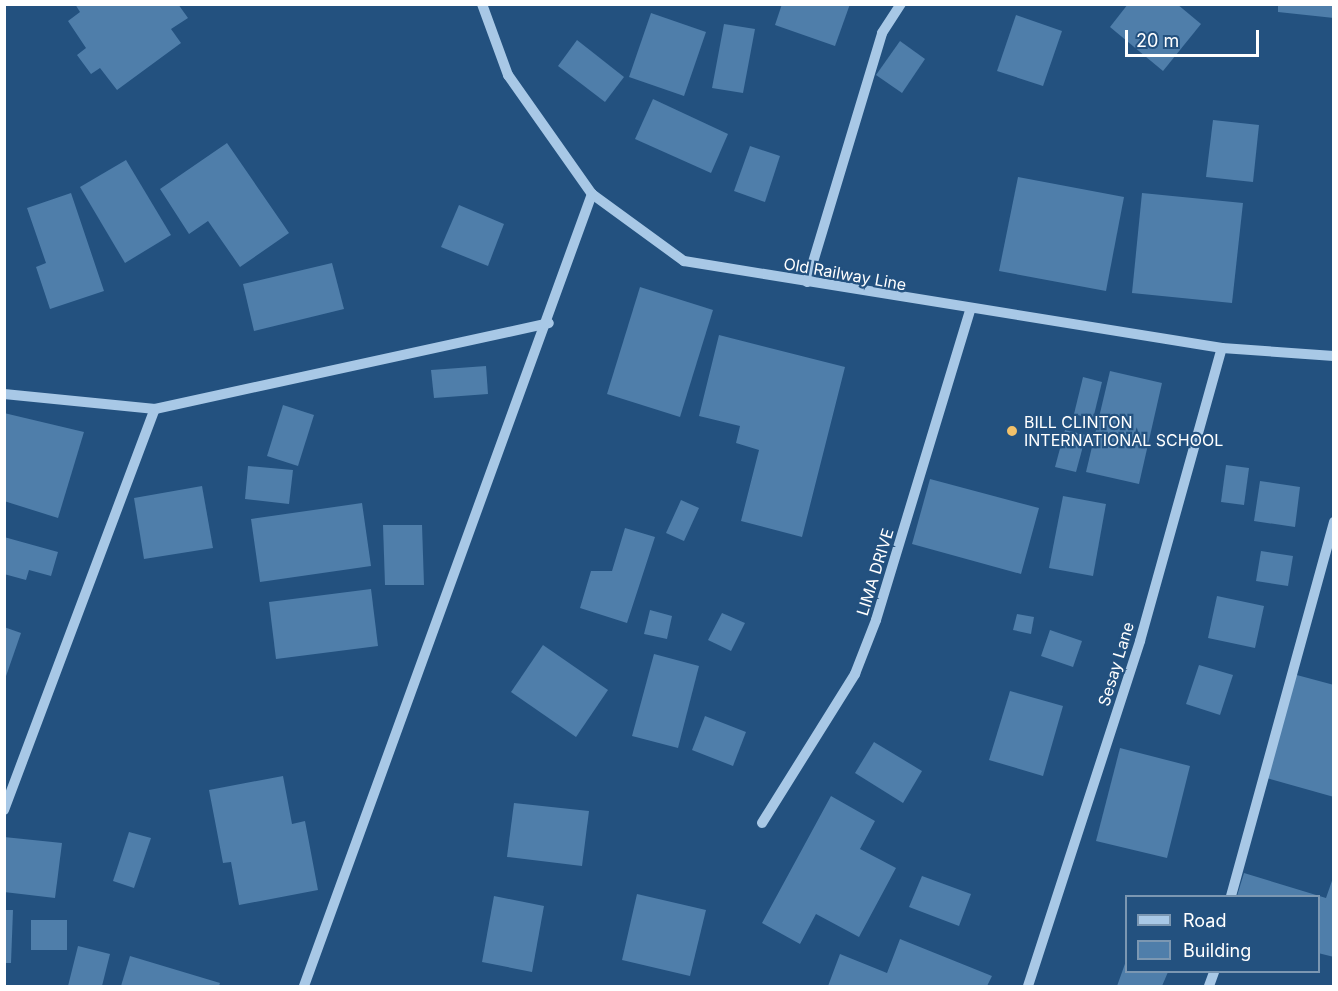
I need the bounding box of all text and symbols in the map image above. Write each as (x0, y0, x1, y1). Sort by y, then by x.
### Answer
scale bar (1128, 18, 1262, 56)
text: 20 m (1136, 30, 1179, 51)
street label: Old Railway Line (782, 254, 908, 294)
place label: BILL CLINTON INTERNATIONAL SCHOOL (1024, 412, 1223, 450)
marker: BILL CLINTON INTERNATIONAL SCHOOL (1005, 424, 1019, 438)
street label: LIMA DRIVE (853, 526, 897, 618)
street label: Sesay Lane (1094, 620, 1138, 708)
legend (1125, 895, 1320, 973)
text: Road (1183, 910, 1226, 931)
text: Building (1183, 940, 1251, 961)

